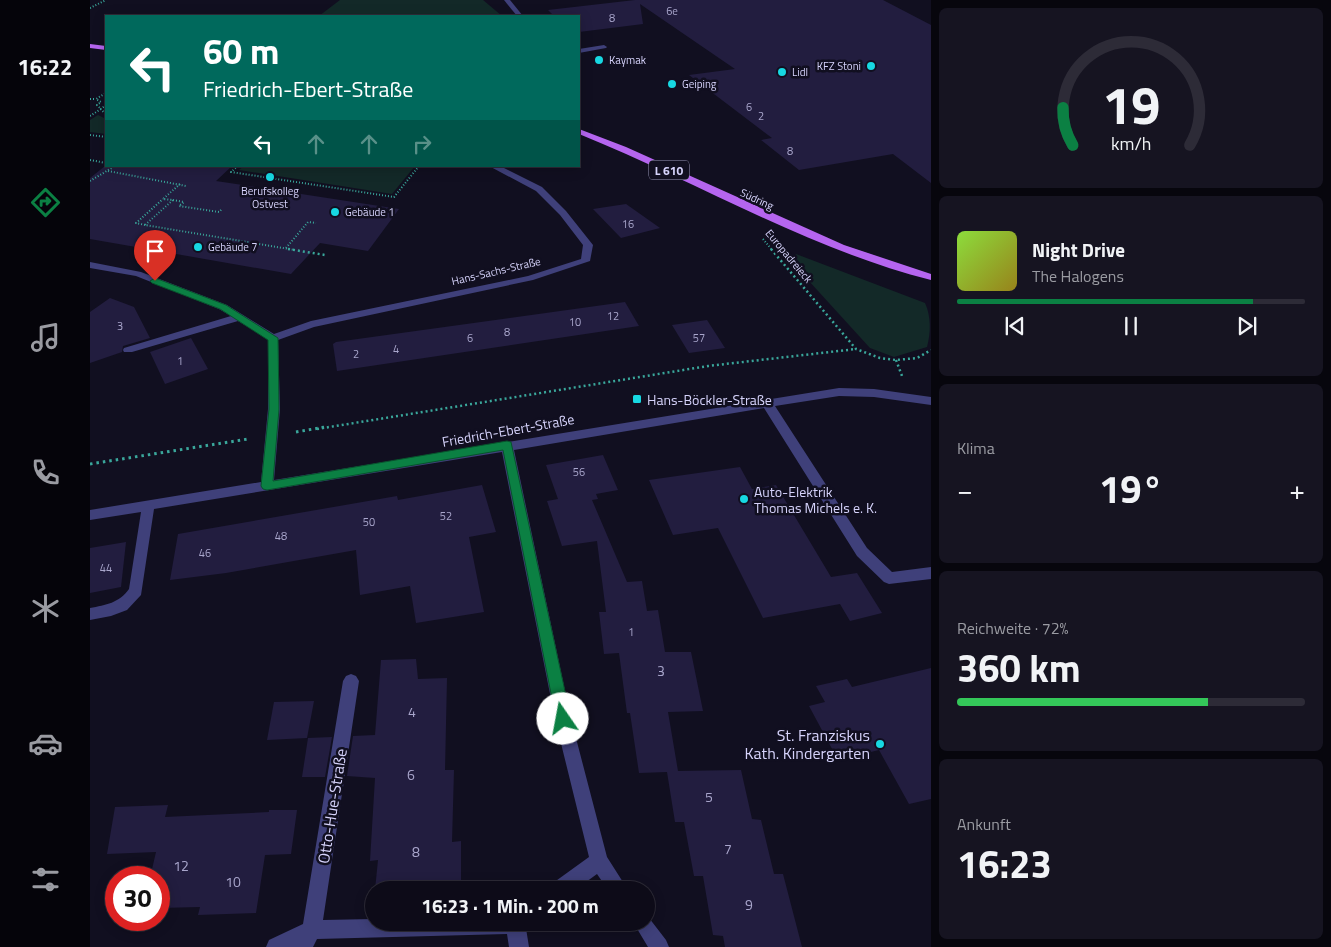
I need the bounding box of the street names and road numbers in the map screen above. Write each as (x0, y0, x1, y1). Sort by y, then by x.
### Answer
road number: L 610 (649, 160, 689, 180)
street label: Südring (738, 184, 777, 214)
street label: Europadreieck (762, 226, 817, 287)
street label: Hans-Sachs-Straße (450, 253, 543, 289)
street label: Friedrich-Ebert-Straße (440, 408, 576, 452)
street label: Otto-Hue-Straße (311, 747, 353, 865)

